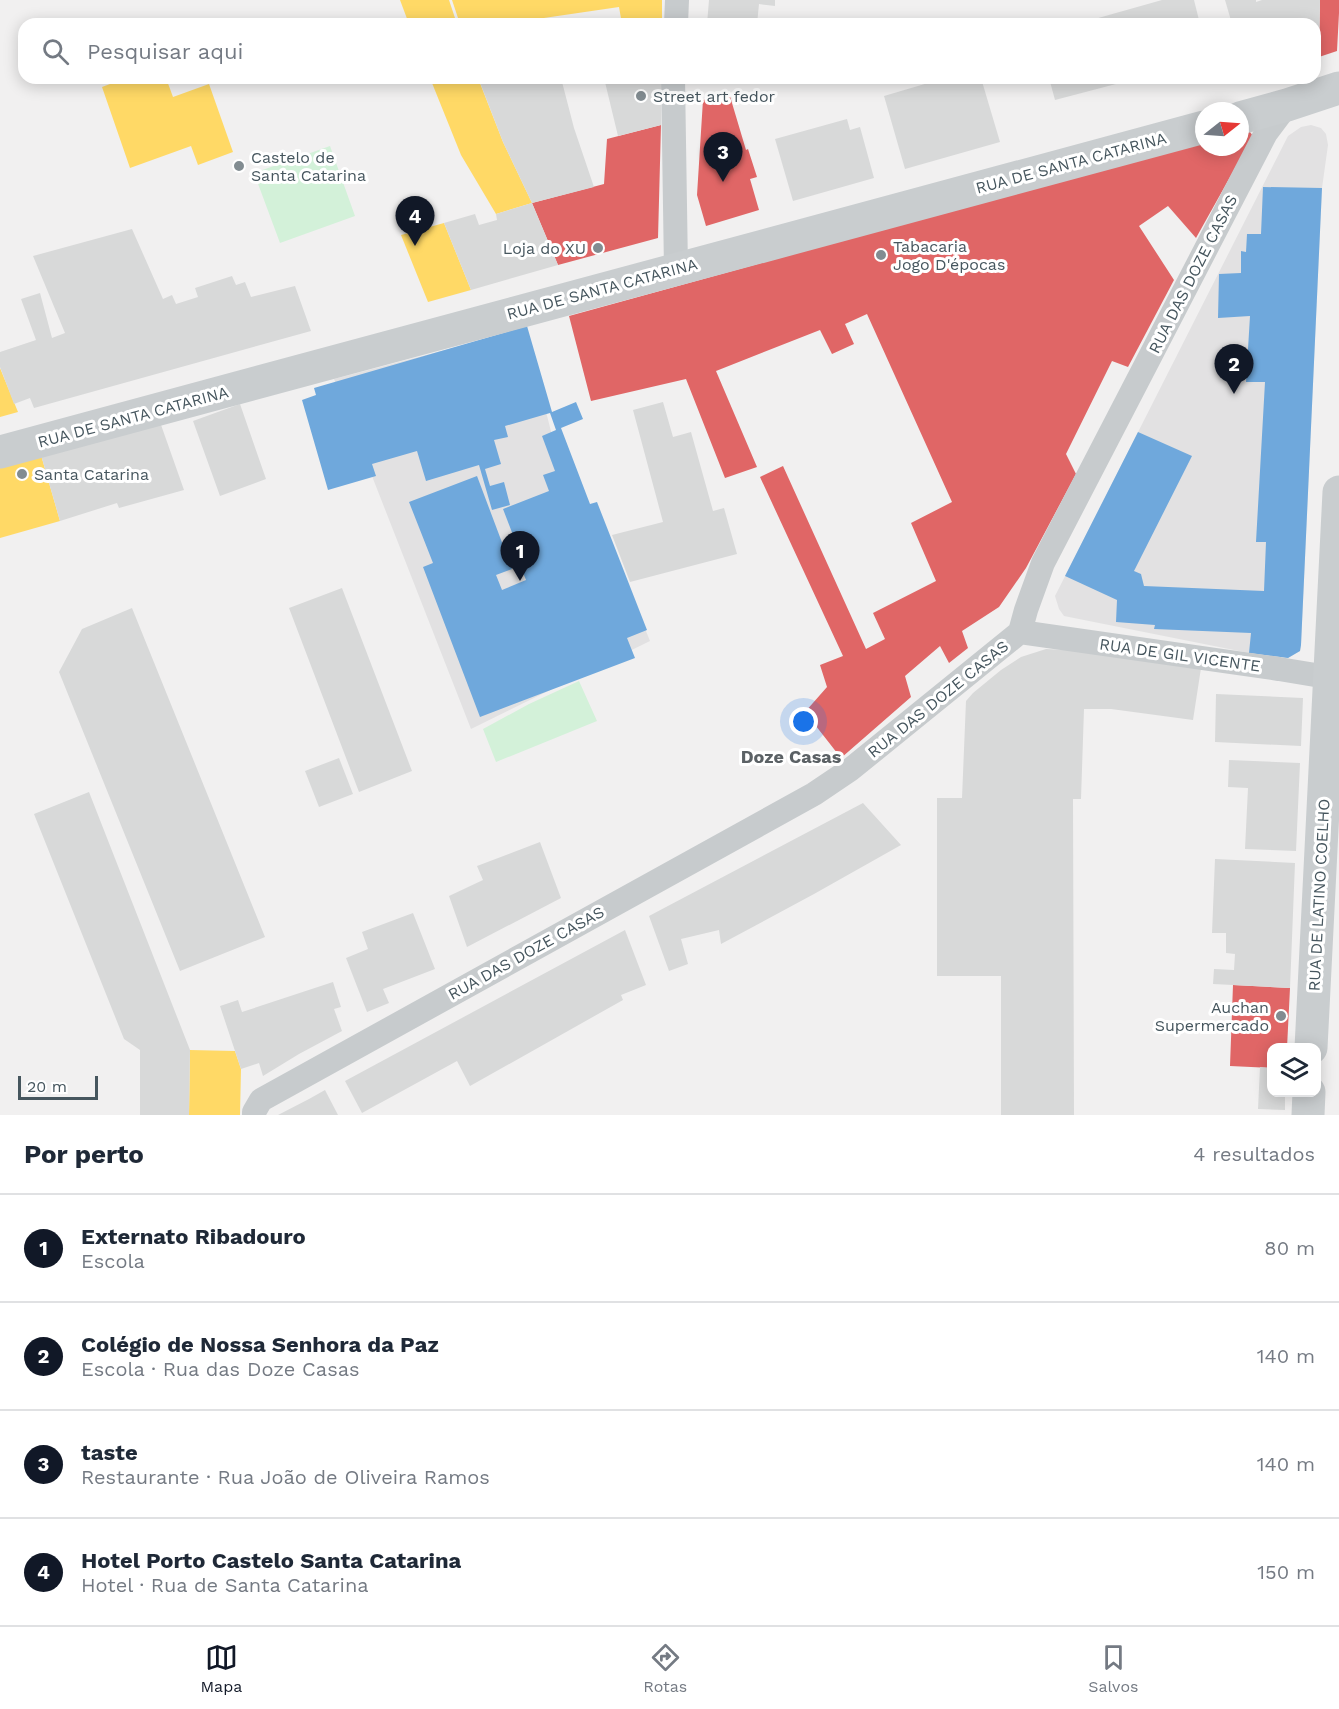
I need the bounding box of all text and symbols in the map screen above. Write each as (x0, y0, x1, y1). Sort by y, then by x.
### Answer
search box (18, 18, 1321, 84)
icon: search (39, 35, 72, 68)
text: Pesquisar aqui (87, 39, 243, 64)
place label: Street art fedor (653, 87, 776, 106)
marker: Street art fedor (634, 89, 648, 103)
north arrow (1195, 102, 1249, 156)
street label: RUA DE SANTA CATARINA (974, 128, 1169, 198)
pin: 3 (704, 132, 742, 182)
place label: Castelo de Santa Catarina (251, 148, 366, 185)
marker: Castelo de Santa Catarina (232, 159, 246, 173)
street label: RUA DAS DOZE CASAS (1145, 191, 1241, 357)
pin: 4 (396, 196, 434, 246)
place label: Tabacaria Jogo D'épocas (893, 237, 1005, 274)
place label: Loja do XU (503, 239, 586, 258)
marker: Loja do XU (591, 241, 605, 255)
marker: Tabacaria Jogo D'épocas (874, 248, 888, 262)
street label: RUA DE SANTA CATARINA (505, 254, 700, 324)
pin: 2 (1214, 344, 1254, 394)
street label: RUA DE SANTA CATARINA (36, 382, 231, 452)
place label: Santa Catarina (34, 465, 149, 484)
marker: Santa Catarina (15, 467, 29, 481)
pin: 1 (500, 532, 540, 581)
street label: RUA DE GIL VICENTE (1098, 634, 1262, 676)
street label: RUA DAS DOZE CASAS (864, 636, 1012, 762)
your location (789, 707, 818, 736)
district label: Doze Casas (741, 746, 842, 767)
street label: RUA DE LATINO COELHO (1304, 798, 1334, 992)
street label: RUA DAS DOZE CASAS (445, 902, 607, 1004)
place label: Auchan Supermercado (1155, 998, 1269, 1035)
marker: Auchan Supermercado (1274, 1009, 1288, 1023)
map controls (1267, 1043, 1321, 1097)
button: layers (1267, 1043, 1321, 1097)
scale bar (18, 1073, 98, 1100)
text: 20 m (27, 1077, 67, 1096)
text: Por perto (24, 1139, 144, 1169)
text: 4 resultados (1193, 1142, 1315, 1166)
text: Externato Ribadouro (81, 1224, 306, 1249)
text: 1 (39, 1236, 48, 1260)
text: 80 m (1264, 1236, 1315, 1260)
text: Escola (81, 1249, 145, 1273)
text: Colégio de Nossa Senhora da Paz (81, 1332, 439, 1357)
text: 2 (38, 1344, 49, 1368)
text: 140 m (1257, 1344, 1315, 1368)
text: Escola · Rua das Doze Casas (81, 1357, 360, 1381)
text: taste (81, 1440, 138, 1465)
text: 3 (38, 1452, 49, 1476)
text: 140 m (1257, 1452, 1315, 1476)
text: Restaurante · Rua João de Oliveira Ramos (81, 1465, 490, 1489)
text: Hotel Porto Castelo Santa Catarina (81, 1548, 461, 1573)
text: 4 (37, 1560, 50, 1584)
text: 150 m (1257, 1560, 1315, 1584)
text: Hotel · Rua de Santa Catarina (81, 1573, 369, 1597)
tab: Mapa (201, 1641, 242, 1696)
tab: Rotas (643, 1641, 687, 1696)
tab: Salvos (1088, 1641, 1138, 1696)

